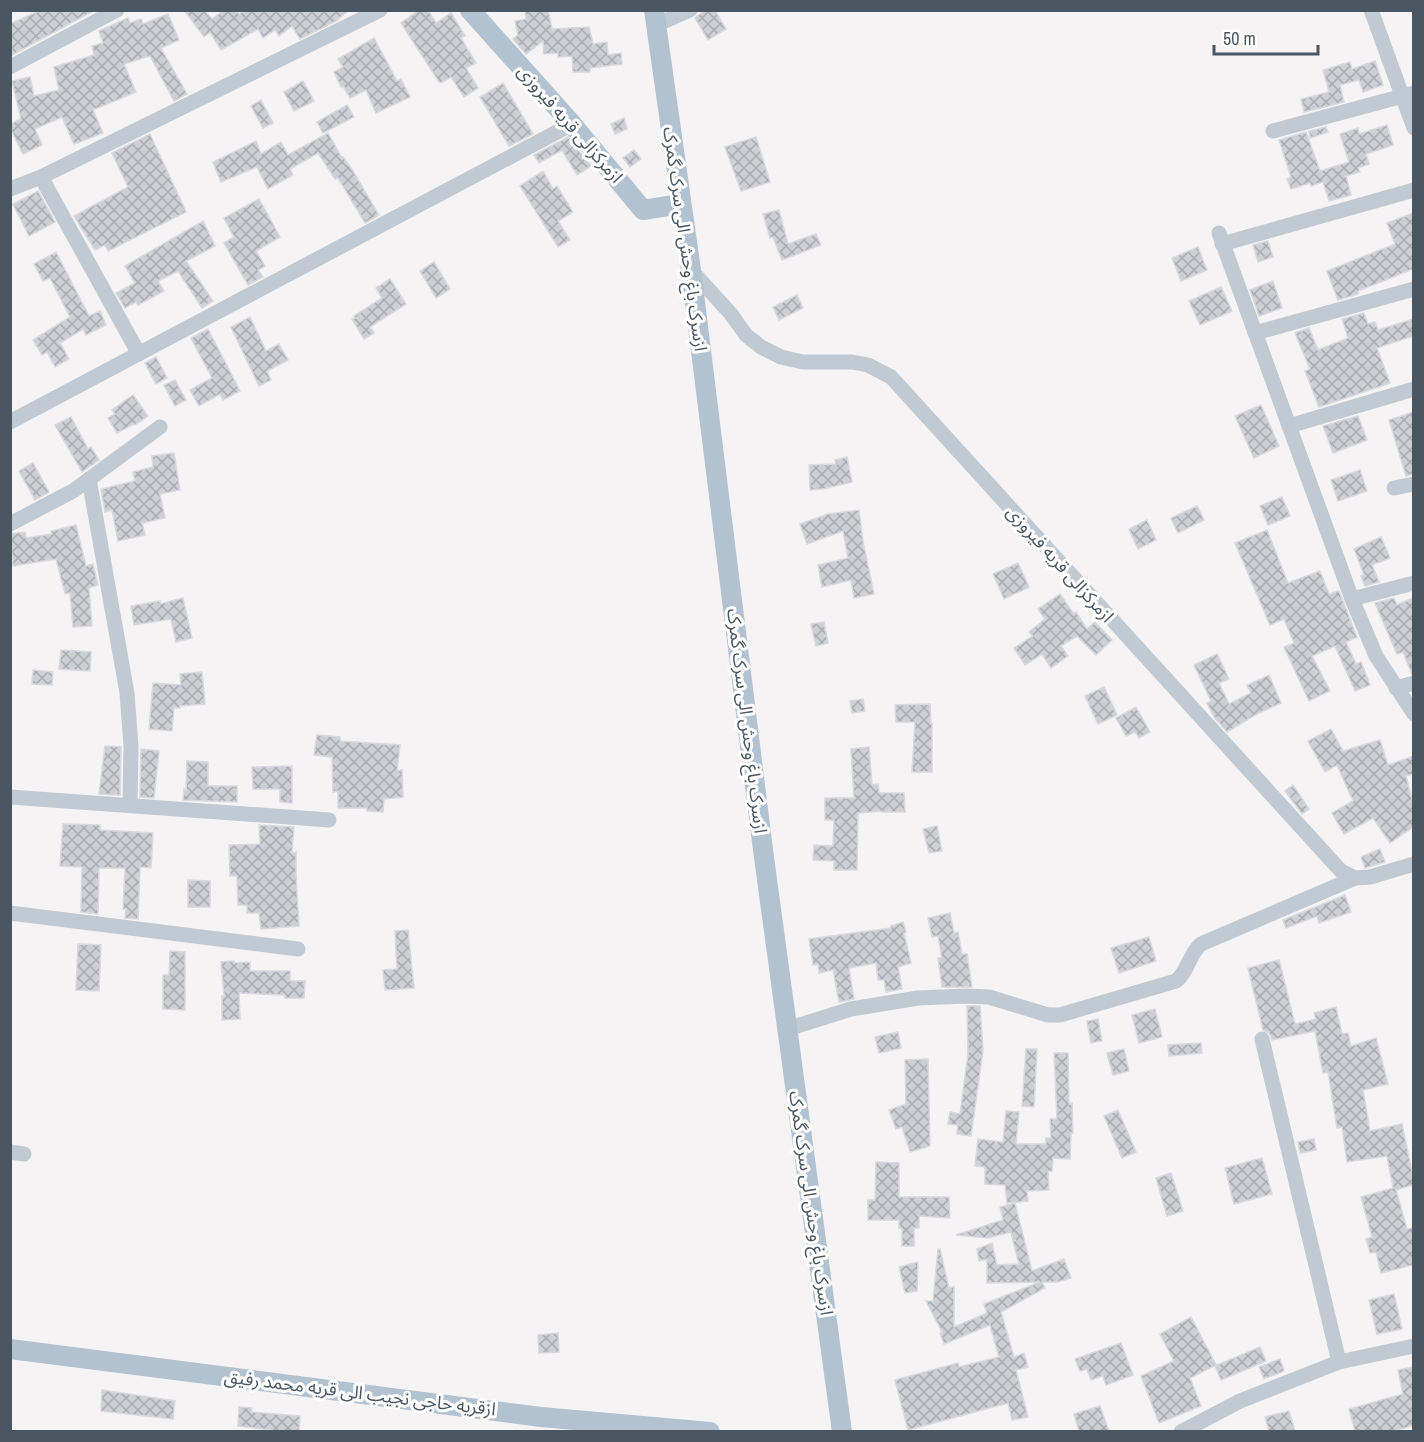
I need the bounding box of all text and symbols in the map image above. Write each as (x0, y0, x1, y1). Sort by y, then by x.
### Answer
scale bar (1214, 18, 1318, 56)
text: 50 m (1223, 26, 1256, 51)
street label: ازمرکزالی قریه فیروزی (512, 59, 629, 188)
street label: ازسرک باغ وحش الی سرک گمرک (655, 125, 714, 353)
street label: ازمرکزالی قریه فیروزی (1001, 500, 1120, 628)
street label: ازسرک باغ وحش الی سرک گمرک (719, 607, 774, 835)
street label: ازسرک باغ وحش الی سرک گمرک (781, 1089, 840, 1317)
street label: ازقریه حاجی نجیب الی قریه محمد رفیق (223, 1363, 497, 1422)

